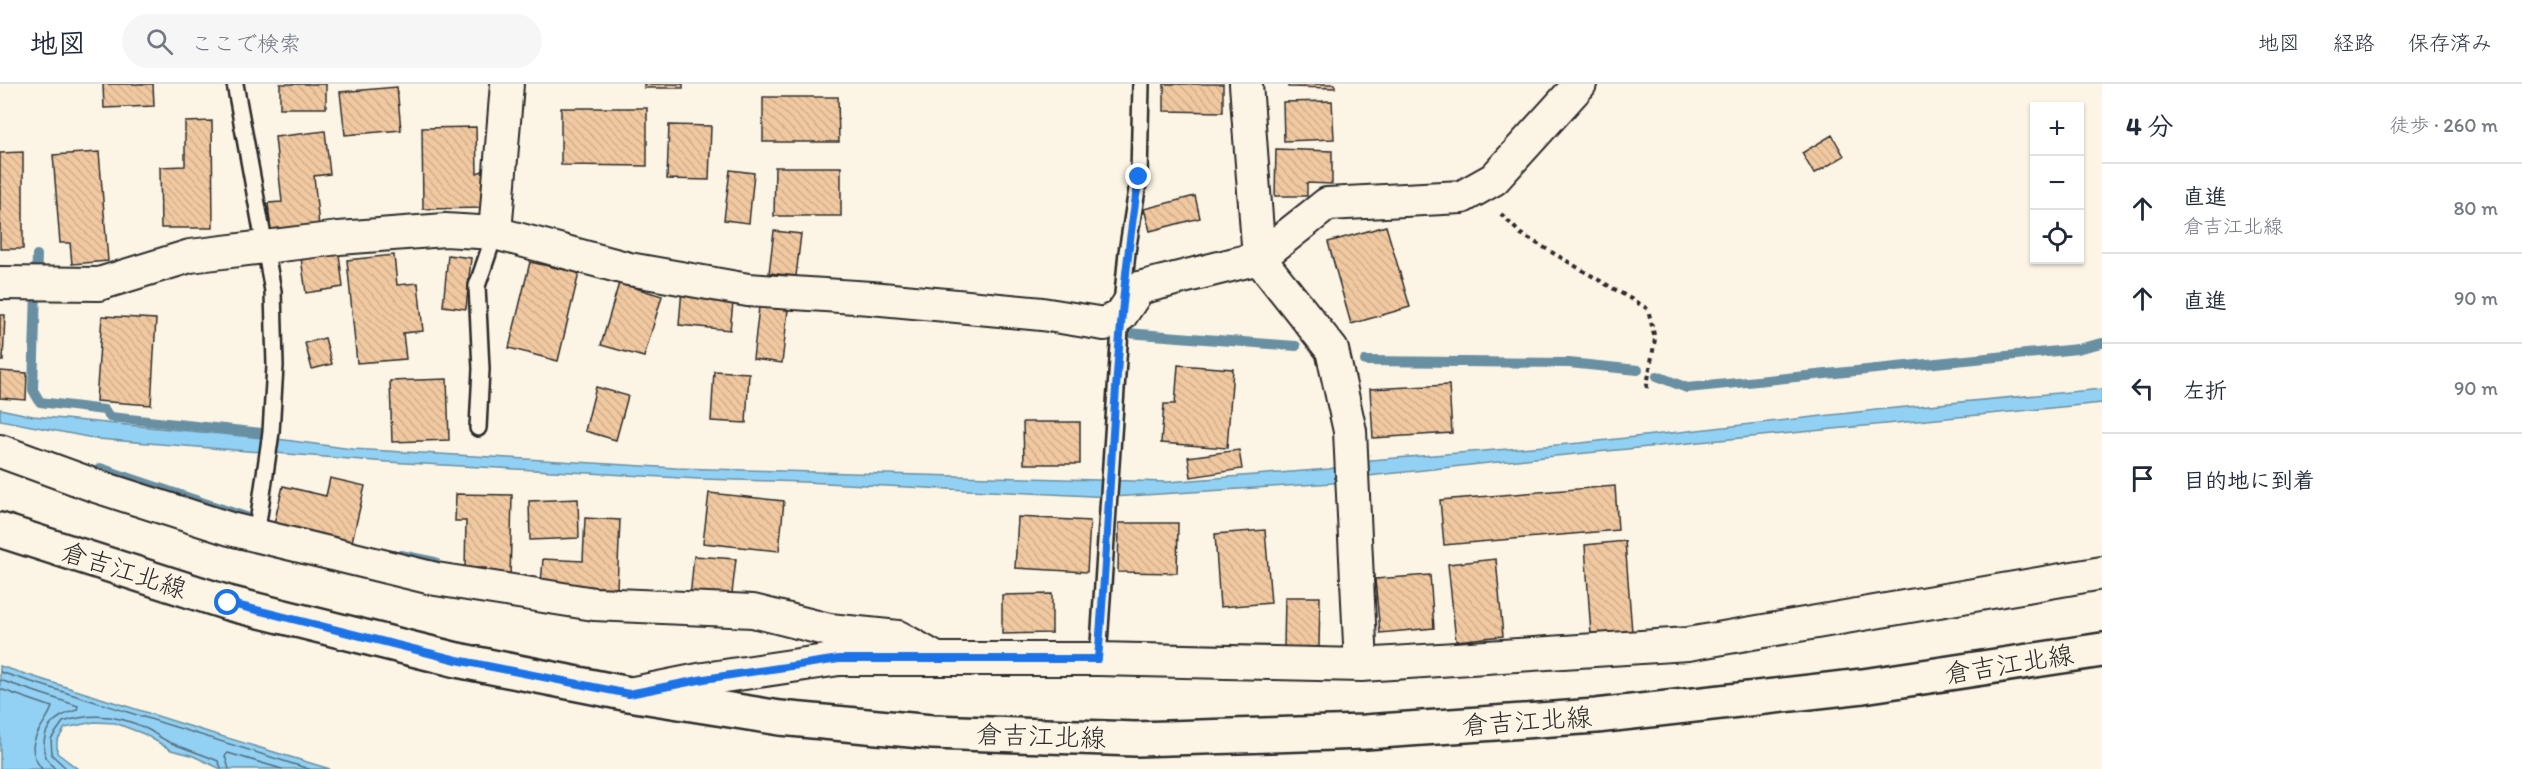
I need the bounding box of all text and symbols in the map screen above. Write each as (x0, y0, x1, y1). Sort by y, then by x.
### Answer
search box (122, 14, 542, 68)
icon: search (143, 25, 176, 58)
text: 地図 (30, 26, 86, 60)
text: ここで検索 (191, 30, 301, 57)
text: 地図 (2258, 30, 2300, 55)
text: 経路 (2333, 30, 2375, 55)
text: 保存済み (2408, 30, 2492, 55)
map controls (2030, 102, 2084, 264)
button: + (2030, 102, 2084, 156)
text: 4 分 (2126, 110, 2173, 142)
text: 徒歩 · 260 m (2389, 113, 2498, 137)
button: − (2030, 156, 2084, 210)
route end (1125, 163, 1151, 189)
text: 直進 (2183, 183, 2227, 210)
icon: ahead (2126, 192, 2159, 225)
text: 80 m (2453, 196, 2498, 220)
button: locate (2030, 210, 2084, 264)
text: 倉吉江北線 (2183, 214, 2283, 238)
icon: ahead (2126, 282, 2159, 315)
text: 90 m (2454, 286, 2498, 310)
text: 直進 (2183, 287, 2227, 314)
icon: left (2126, 372, 2159, 405)
text: 90 m (2454, 376, 2498, 400)
text: 左折 (2183, 377, 2227, 404)
icon: arrive (2126, 462, 2159, 495)
text: 目的地に到着 (2183, 467, 2315, 494)
street label: 倉吉江北線 (57, 535, 191, 605)
route start (214, 589, 240, 615)
street label: 倉吉江北線 (1942, 638, 2076, 690)
street label: 倉吉江北線 (1461, 701, 1593, 741)
street label: 倉吉江北線 (975, 718, 1107, 754)

